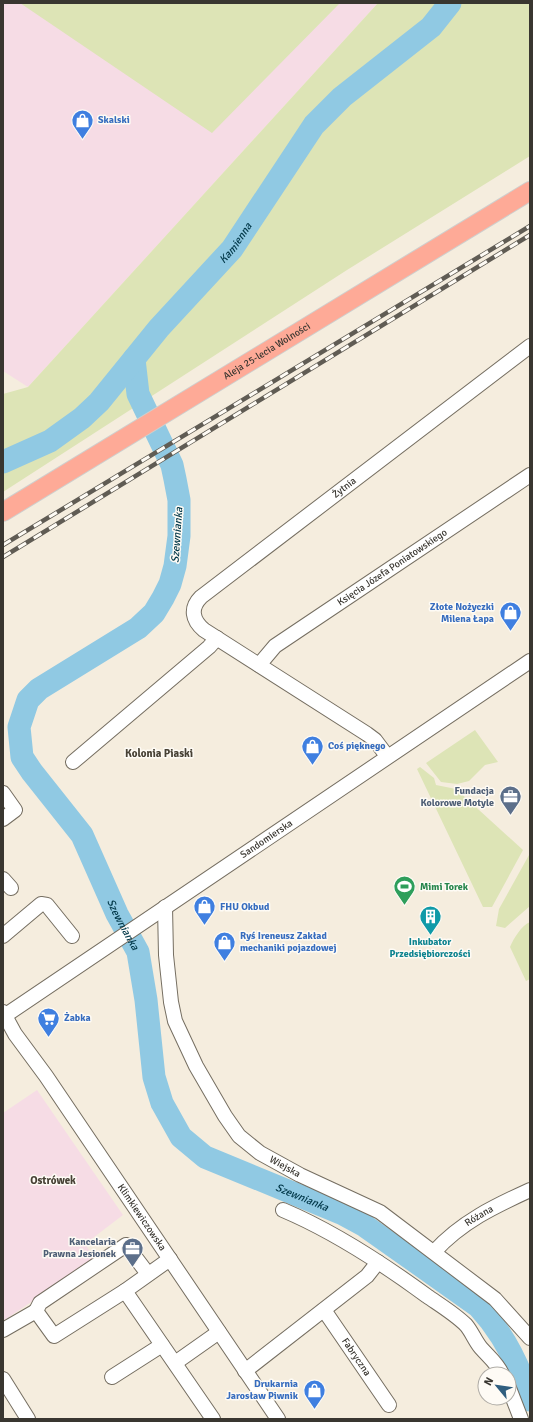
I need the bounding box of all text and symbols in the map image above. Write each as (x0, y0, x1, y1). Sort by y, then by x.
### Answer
shop icon: Skalski (70, 107, 96, 140)
place label: Skalski (98, 114, 130, 126)
water label: Kamienna (216, 220, 254, 266)
street label: Aleja 25-lecia Wolności (221, 320, 313, 382)
street label: Żytnia (330, 475, 359, 501)
water label: Szewnianka (169, 506, 185, 563)
street label: Księcia Józefa Poniatowskiego (335, 526, 449, 608)
shop icon: Złote Nożyczki Milena Łapa (497, 600, 523, 633)
place label: Złote Nożyczki Milena Łapa (430, 601, 494, 625)
shop icon: Coś pięknego (300, 733, 326, 766)
place label: Coś pięknego (328, 740, 385, 752)
district label: Kolonia Piaski (125, 747, 193, 760)
office icon: Fundacja Kolorowe Motyle (497, 784, 523, 817)
place label: Fundacja Kolorowe Motyle (420, 785, 494, 809)
street label: Sandomierska (238, 817, 295, 861)
sports icon: Mimi Torek (391, 874, 417, 907)
place label: Mimi Torek (420, 881, 469, 893)
shop icon: FHU Okbud (192, 894, 218, 927)
water label: Szewnianka (105, 897, 142, 952)
place label: FHU Okbud (220, 901, 270, 913)
building icon: Inkubator Przedsiębiorczości (417, 903, 443, 936)
shop icon: Ryś Ireneusz Zakład mechaniki pojazdowej (211, 929, 237, 962)
place label: Ryś Ireneusz Zakład mechaniki pojazdowej (240, 930, 336, 954)
place label: Inkubator Przedsiębiorczości (390, 936, 471, 960)
supermarket icon: Żabka (36, 1005, 62, 1038)
place label: Żabka (64, 1011, 91, 1024)
street label: Wiejska (267, 1153, 302, 1180)
district label: Ostrówek (30, 1174, 76, 1187)
water label: Szewnianka (274, 1180, 331, 1214)
street label: Klimkiewiczowska (115, 1182, 169, 1253)
street label: Różana (463, 1203, 495, 1229)
office icon: Kancelaria Prawna Jesionek (119, 1235, 145, 1268)
place label: Kancelaria Prawna Jesionek (43, 1236, 117, 1260)
street label: Fabryczna (339, 1336, 373, 1378)
north arrow (477, 1366, 517, 1406)
text: N (481, 1375, 496, 1388)
shop icon: Drukarnia Jarosław Piwnik (301, 1377, 327, 1410)
place label: Drukarnia Jarosław Piwnik (226, 1378, 299, 1402)

